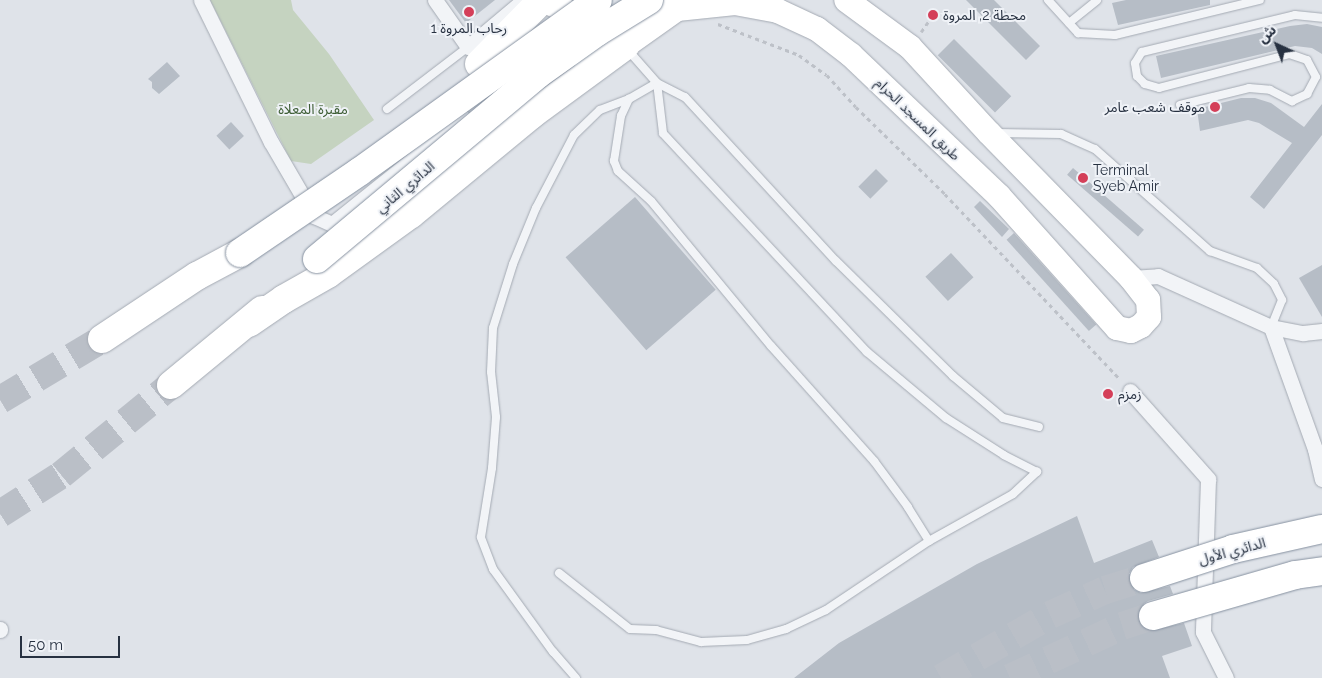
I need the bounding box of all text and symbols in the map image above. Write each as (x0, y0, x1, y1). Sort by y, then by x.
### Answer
marker: رحاب المروة 1 (463, 6, 475, 18)
place label: محطة 2, المروة (943, 7, 1026, 23)
marker: محطة 2, المروة (927, 9, 939, 21)
place label: رحاب المروة 1 (431, 20, 507, 36)
north arrow (1252, 20, 1302, 70)
text: ش (1254, 22, 1279, 46)
street label: طريق المسجد الحرام (872, 74, 964, 164)
place label: موقف شعب عامر (1105, 99, 1205, 115)
park label: مقبرة المعلاة (278, 101, 348, 117)
marker: موقف شعب عامر (1209, 101, 1221, 113)
street label: الدائري الثاني (372, 158, 438, 216)
place label: Terminal Syeb Amir (1093, 162, 1159, 194)
marker: Terminal Syeb Amir (1077, 172, 1089, 184)
place label: زمزم (1118, 386, 1142, 402)
marker: زمزم (1102, 388, 1114, 400)
street label: الدائري الأول (1197, 534, 1267, 568)
scale bar (22, 626, 122, 658)
text: 50 m (28, 636, 63, 654)

